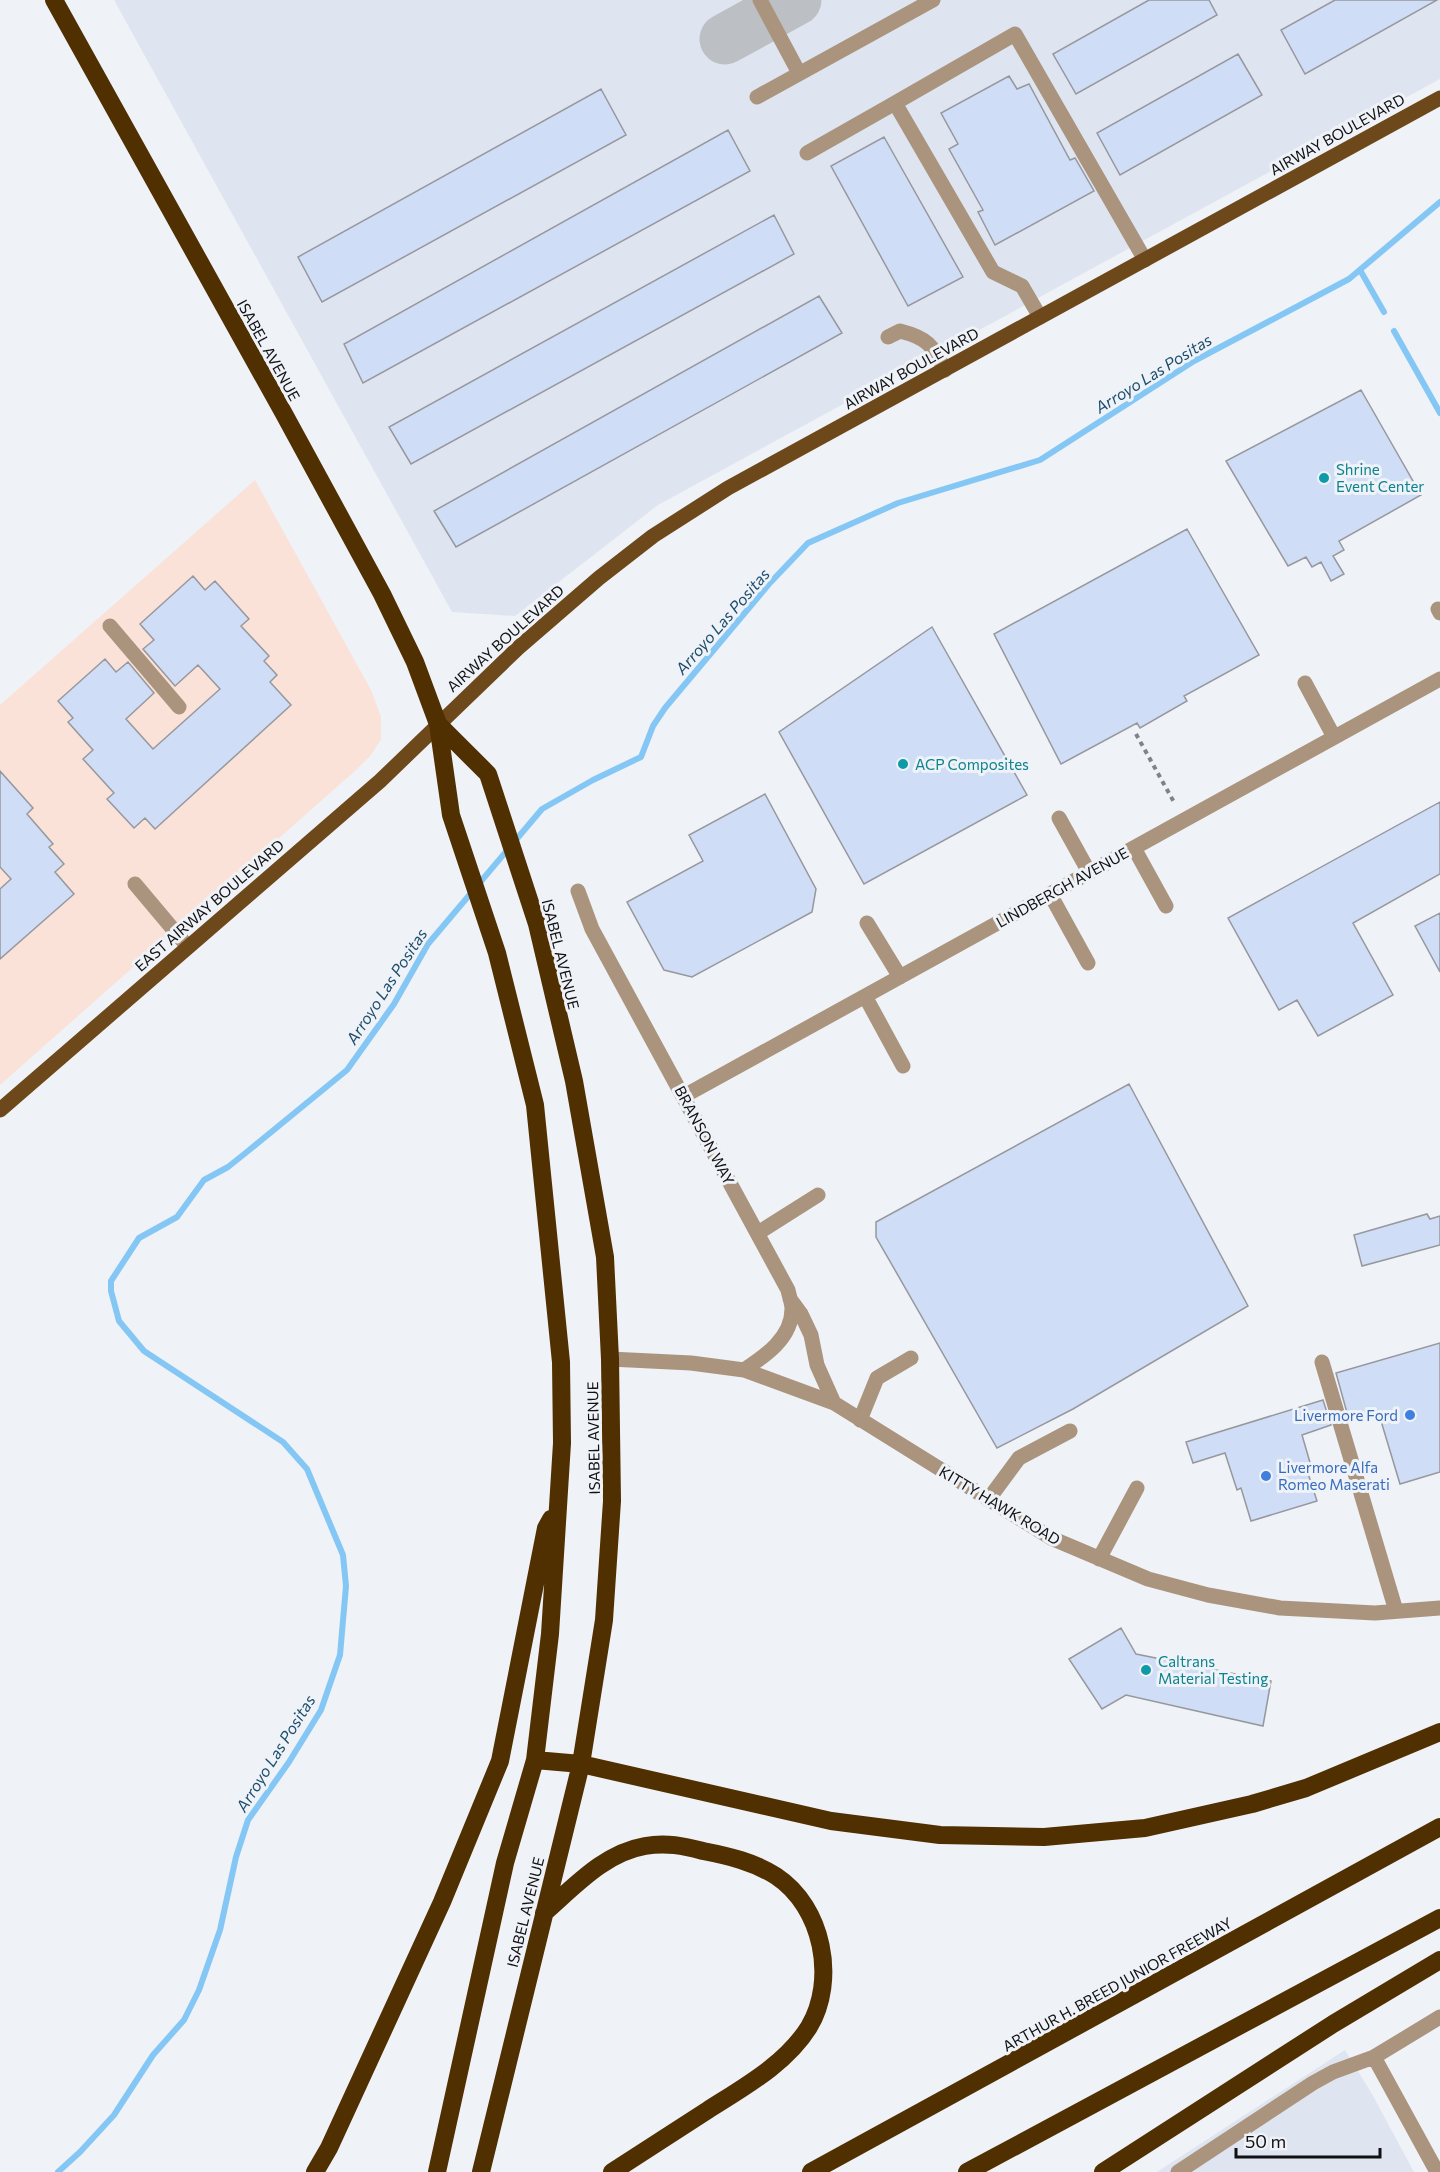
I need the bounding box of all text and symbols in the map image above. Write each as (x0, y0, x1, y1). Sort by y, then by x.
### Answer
street label: AIRWAY BOULEVARD (1266, 89, 1408, 179)
street label: ISABEL AVENUE (234, 296, 304, 404)
street label: AIRWAY BOULEVARD (840, 323, 982, 413)
water label: Arroyo Las Positas (1090, 329, 1215, 417)
place label: Shrine Event Center (1336, 460, 1424, 495)
marker: Shrine Event Center (1317, 471, 1331, 485)
water label: Arroyo Las Positas (670, 564, 773, 679)
street label: AIRWAY BOULEVARD (443, 581, 567, 695)
place label: ACP Composites (915, 755, 1029, 773)
marker: ACP Composites (896, 757, 910, 771)
street label: EAST AIRWAY BOULEVARD (131, 835, 287, 975)
street label: LINDBERGH AVENUE (993, 843, 1131, 931)
street label: ISABEL AVENUE (539, 897, 583, 1011)
water label: Arroyo Las Positas (341, 925, 430, 1048)
street label: BRANSON WAY (671, 1082, 739, 1188)
street label: ISABEL AVENUE (583, 1381, 603, 1495)
place label: Livermore Ford (1294, 1406, 1398, 1424)
marker: Livermore Ford (1403, 1408, 1417, 1422)
place label: Livermore Alfa Romeo Maserati (1278, 1458, 1390, 1493)
street label: KITTY HAWK ROAD (936, 1462, 1064, 1548)
marker: Livermore Alfa Romeo Maserati (1259, 1469, 1273, 1483)
place label: Caltrans Material Testing (1158, 1652, 1268, 1687)
marker: Caltrans Material Testing (1139, 1663, 1153, 1677)
water label: Arroyo Las Positas (231, 1691, 319, 1816)
street label: ISABEL AVENUE (503, 1855, 547, 1969)
street label: ARTHUR H. BREED JUNIOR FREEWAY (999, 1913, 1235, 2055)
scale bar (1236, 2121, 1380, 2159)
text: 50 m (1245, 2130, 1286, 2152)

